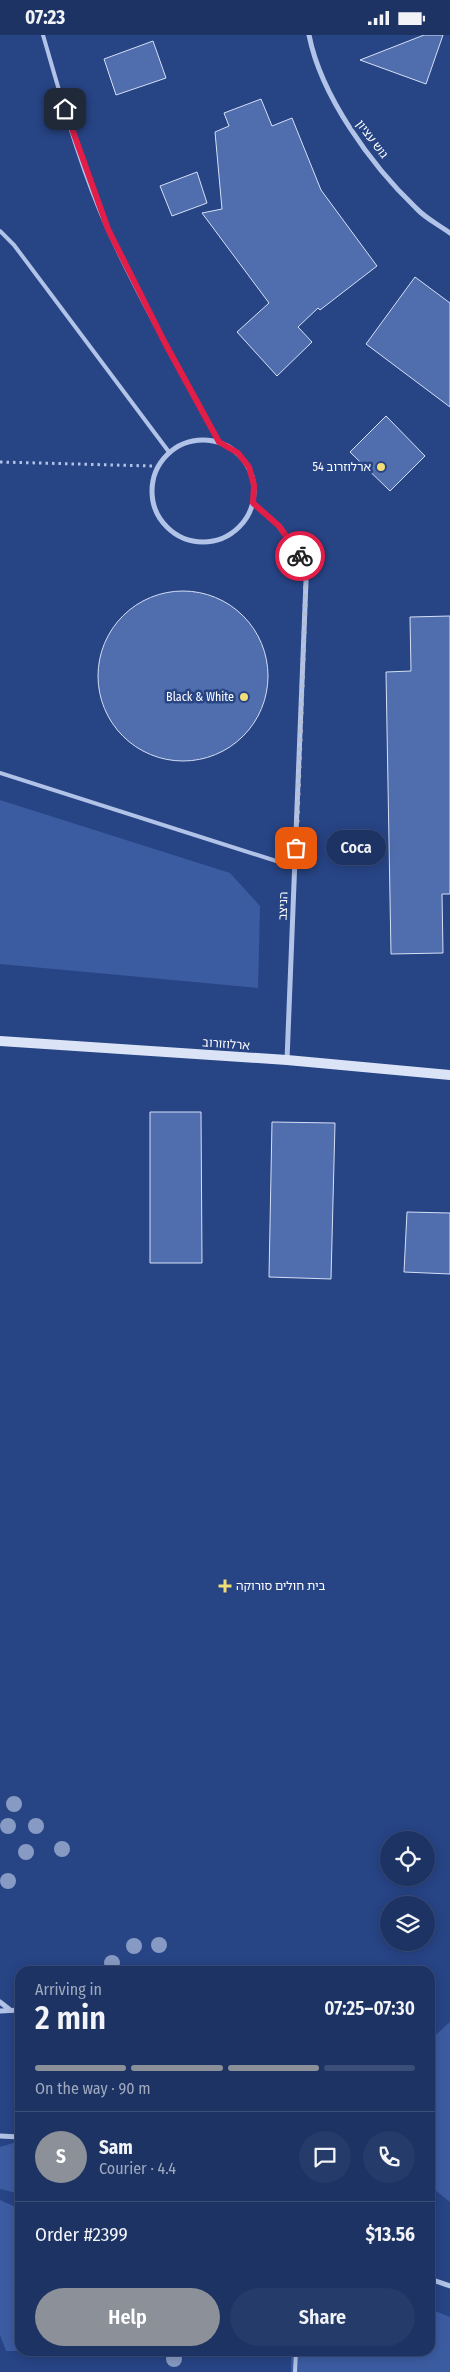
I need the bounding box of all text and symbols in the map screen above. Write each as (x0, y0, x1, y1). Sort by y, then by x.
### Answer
text: 07:23 (25, 6, 65, 29)
pin (44, 88, 86, 130)
icon: home (51, 95, 79, 123)
street label: גוש עציון (353, 117, 391, 161)
place label: ארלוזרוב 54 (312, 460, 371, 474)
marker: ארלוזרוב 54 (375, 461, 387, 473)
courier (275, 531, 325, 581)
icon: bike (286, 542, 314, 570)
place label: Black & White (166, 690, 234, 704)
marker: Black & White (238, 691, 250, 703)
pin (275, 827, 317, 869)
callout: Coca (326, 831, 386, 865)
icon: bag (282, 834, 310, 862)
text: Coca (340, 838, 372, 857)
street label: הניצב (276, 891, 290, 921)
street label: ארלוזורוב (202, 1035, 251, 1053)
marker: בית חולים סורוקה (218, 1579, 232, 1593)
place label: בית חולים סורוקה (236, 1579, 325, 1593)
map controls (380, 1831, 435, 1951)
button: locate (380, 1831, 435, 1886)
button: layers (380, 1896, 435, 1951)
text: Arriving in (35, 1980, 102, 1999)
text: 07:25–07:30 (324, 1997, 415, 2020)
text: 2 min (35, 1999, 106, 2037)
text: On the way · 90 m (35, 2079, 151, 2098)
button: chat (299, 2131, 351, 2183)
button: phone (363, 2131, 415, 2183)
text: Sam (99, 2136, 133, 2159)
text: S (56, 2145, 66, 2168)
text: Courier · 4.4 (99, 2159, 176, 2178)
text: Order #2399 (35, 2223, 128, 2246)
text: $13.56 (365, 2223, 415, 2246)
button: Help (35, 2288, 220, 2346)
button: Share (230, 2288, 415, 2346)

